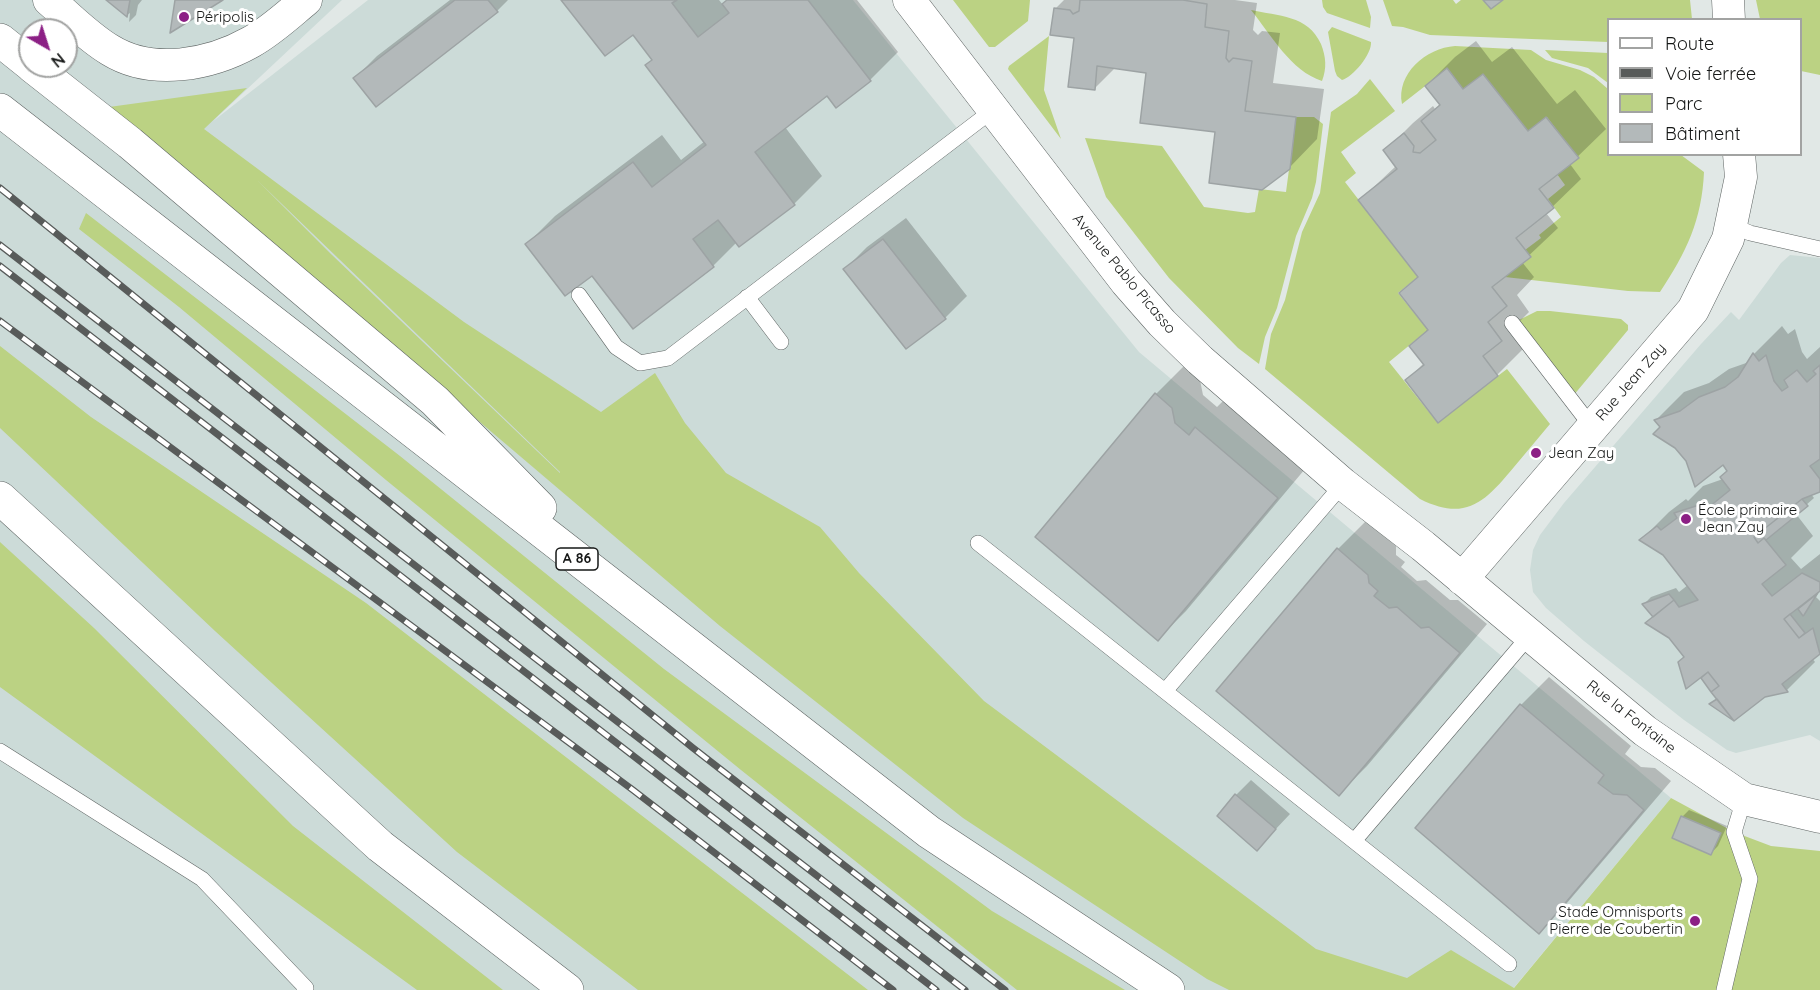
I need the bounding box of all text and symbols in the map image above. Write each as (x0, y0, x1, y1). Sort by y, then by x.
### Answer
place label: Péripolis (196, 8, 254, 26)
marker: Péripolis (177, 10, 191, 24)
north arrow (18, 18, 78, 78)
legend (1607, 18, 1802, 156)
text: Route (1665, 32, 1714, 55)
text: N (47, 49, 69, 72)
text: Voie ferrée (1665, 62, 1756, 85)
text: Parc (1665, 92, 1702, 115)
text: Bâtiment (1665, 122, 1741, 145)
street label: Avenue Pablo Picasso (1069, 210, 1179, 338)
street label: Rue Jean Zay (1592, 339, 1670, 425)
place label: Jean Zay (1548, 444, 1614, 462)
marker: Jean Zay (1529, 446, 1543, 460)
place label: École primaire Jean Zay (1698, 501, 1797, 536)
marker: École primaire Jean Zay (1679, 512, 1693, 526)
road number: A 86 (556, 548, 598, 570)
street label: Rue la Fontaine (1583, 677, 1679, 757)
place label: Stade Omnisports Pierre de Coubertin (1549, 903, 1683, 938)
marker: Stade Omnisports Pierre de Coubertin (1688, 914, 1702, 928)

